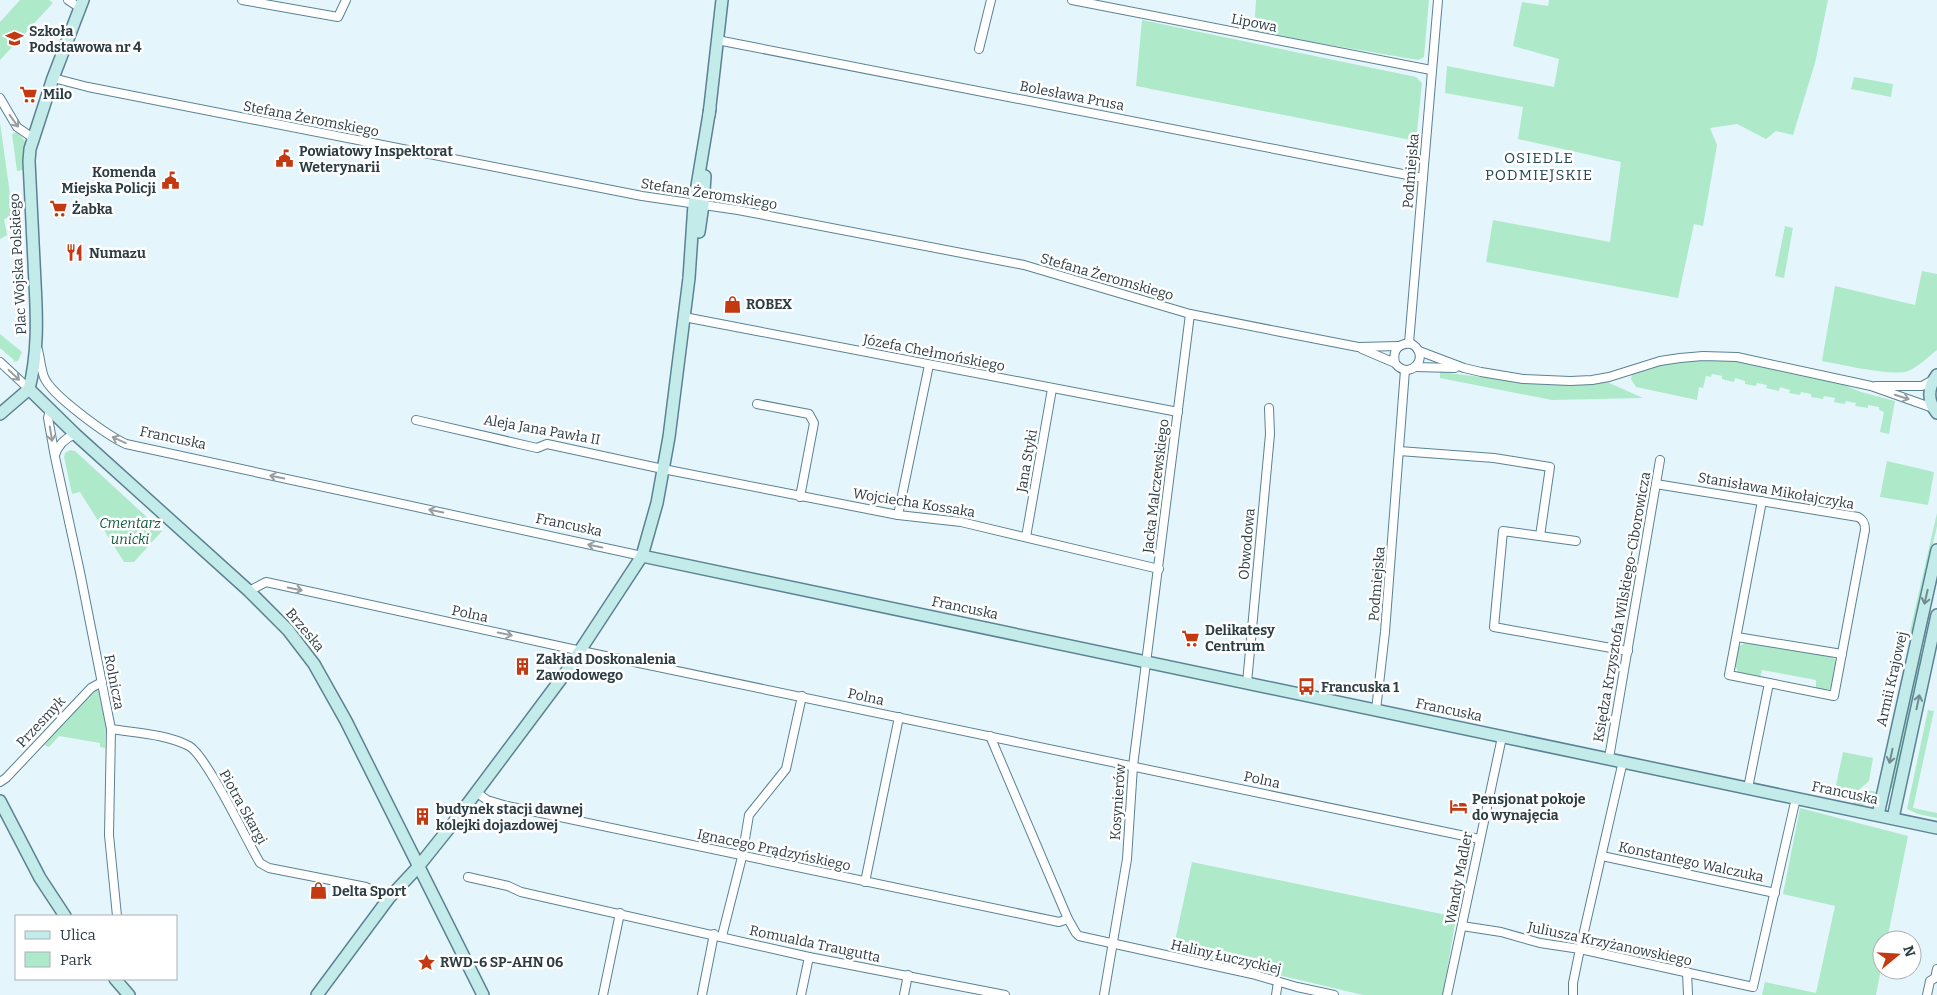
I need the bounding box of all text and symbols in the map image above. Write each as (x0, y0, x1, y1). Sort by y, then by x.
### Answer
street label: Lipowa (1230, 10, 1279, 36)
place label: Szkoła Podstawowa nr 4 (29, 23, 142, 56)
school or university icon: Szkoła Podstawowa nr 4 (5, 29, 25, 49)
street label: Bolesława Prusa (1018, 78, 1126, 115)
supermarket icon: Milo (19, 84, 39, 104)
place label: Milo (43, 86, 72, 103)
street label: Stefana Żeromskiego (242, 98, 380, 140)
one-way arrow (8, 114, 19, 127)
street label: Podmiejska (1399, 133, 1423, 209)
place label: Powiatowy Inspektorat Weterynarii (299, 143, 453, 176)
public building icon: Powiatowy Inspektorat Weterynarii (275, 149, 295, 169)
district label: OSIEDLE PODMIEJSKIE (1485, 149, 1593, 184)
place label: Komenda Miejska Policji (61, 164, 157, 197)
public building icon: Komenda Miejska Policji (160, 170, 180, 190)
street label: Stefana Żeromskiego (640, 175, 778, 213)
street label: Plac Wojska Polskiego (6, 193, 30, 335)
supermarket icon: Żabka (48, 199, 68, 219)
place label: Żabka (72, 200, 113, 218)
restaurant icon: Numazu (65, 243, 85, 263)
place label: Numazu (89, 245, 146, 262)
street label: Stefana Żeromskiego (1038, 250, 1176, 304)
shop icon: ROBEX (722, 294, 742, 314)
place label: ROBEX (746, 296, 792, 313)
street label: Józefa Chełmońskiego (861, 331, 1006, 375)
one-way arrow (8, 370, 21, 381)
one-way arrow (1894, 393, 1910, 403)
street label: Aleja Jana Pawła II (482, 411, 602, 449)
street label: Jacka Malczewskiego (1139, 418, 1173, 555)
street label: Francuska (138, 423, 208, 453)
one-way arrow (46, 425, 56, 441)
street label: Jana Styki (1013, 428, 1041, 495)
one-way arrow (112, 435, 127, 445)
street label: Stanisława Mikołajczyka (1697, 469, 1856, 513)
street label: Księdza Krzysztofa Wilskiego-Ciborowicza (1590, 470, 1654, 743)
one-way arrow (270, 471, 286, 481)
street label: Wojciecha Kossaka (852, 485, 977, 521)
one-way arrow (428, 506, 444, 515)
street label: Obwodowa (1235, 507, 1259, 581)
street label: Francuska (534, 510, 604, 540)
park label: Cmentarz unicki (99, 515, 161, 548)
one-way arrow (587, 540, 603, 550)
street label: Podmiejska (1365, 546, 1389, 622)
one-way arrow (287, 584, 303, 594)
one-way arrow (1921, 589, 1930, 605)
street label: Francuska (930, 593, 1000, 623)
street label: Polna (450, 602, 490, 626)
street label: Brzeska (282, 605, 328, 655)
place label: Delikatesy Centrum (1205, 622, 1275, 655)
supermarket icon: Delikatesy Centrum (1181, 628, 1201, 648)
one-way arrow (497, 630, 513, 639)
street label: Armii Krajowej (1873, 630, 1911, 728)
place label: Zakład Doskonalenia Zawodowego (536, 651, 676, 684)
street label: Rolnicza (100, 653, 128, 711)
building icon: Zakład Doskonalenia Zawodowego (512, 657, 532, 677)
bus stop icon: Francuska 1 (1297, 677, 1317, 697)
place label: Francuska 1 (1321, 679, 1399, 696)
street label: Polna (846, 685, 886, 709)
street label: Przesmyk (13, 693, 69, 751)
street label: Francuska (1414, 695, 1484, 725)
one-way arrow (1913, 695, 1923, 711)
one-way arrow (1885, 747, 1895, 763)
street label: Kosynierów (1107, 762, 1129, 841)
street label: Piotra Skargi (215, 767, 271, 847)
street label: Polna (1242, 768, 1282, 792)
street label: Francuska (1810, 778, 1880, 808)
place label: Pensjonat pokoje do wynajęcia (1472, 791, 1586, 824)
hotel icon: Pensjonat pokoje do wynajęcia (1448, 797, 1468, 817)
place label: budynek stacji dawnej kolejki dojazdowej (436, 801, 583, 834)
building icon: budynek stacji dawnej kolejki dojazdowej (412, 807, 432, 827)
street label: Ignacego Prądzyńskiego (696, 825, 852, 875)
street label: Wandy Madler (1442, 830, 1476, 926)
street label: Konstantego Walczuka (1617, 838, 1766, 886)
shop icon: Delta Sport (308, 881, 328, 901)
place label: Delta Sport (332, 883, 407, 900)
legend (15, 915, 178, 980)
street label: Juliusza Krzyżanowskiego (1525, 918, 1694, 970)
street label: Romualda Traugutta (748, 922, 882, 966)
text: Ulica (60, 926, 96, 944)
north arrow (1872, 930, 1922, 980)
street label: Haliny Łuczyckiej (1169, 936, 1283, 978)
text: N (1899, 943, 1919, 959)
text: Park (60, 951, 92, 969)
place icon: RWD-6 SP-AHN 06 (416, 952, 436, 972)
place label: RWD-6 SP-AHN 06 (440, 954, 563, 971)

